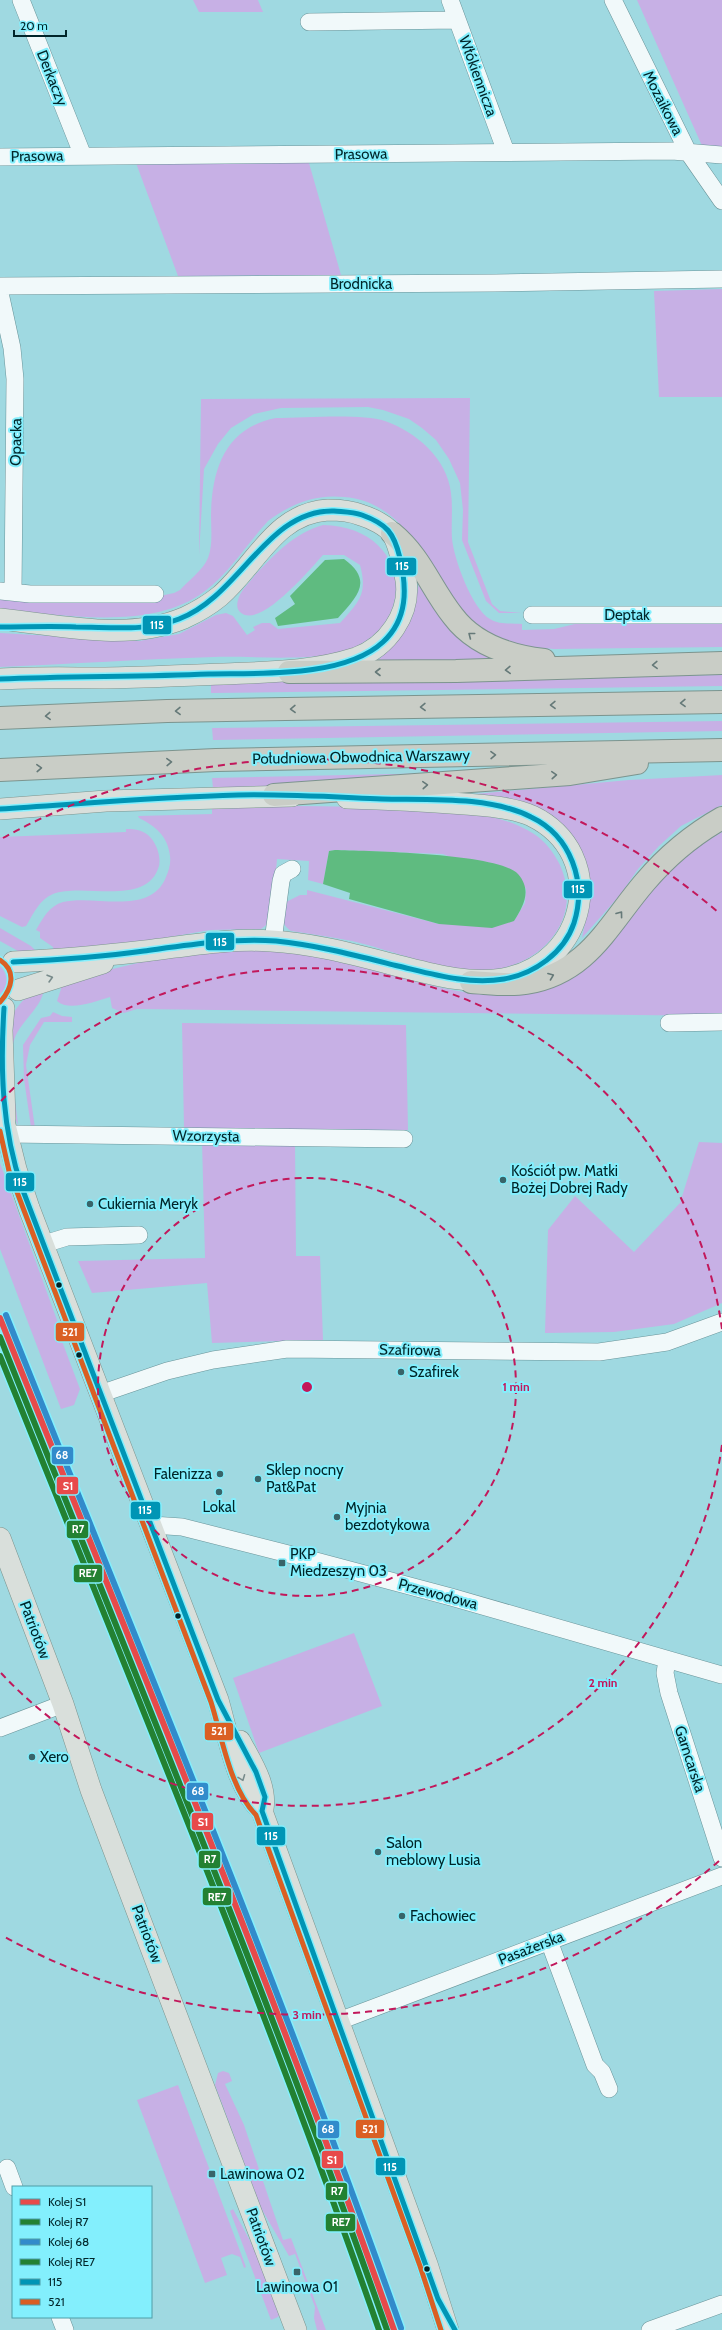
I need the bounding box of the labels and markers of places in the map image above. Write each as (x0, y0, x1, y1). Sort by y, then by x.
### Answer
place label: Kościół pw. Matki Bożej Dobrej Rady (511, 1162, 628, 1197)
marker: Kościół pw. Matki Bożej Dobrej Rady (498, 1175, 508, 1185)
place label: Cukiernia Meryk (98, 1195, 198, 1213)
marker: Cukiernia Meryk (85, 1199, 95, 1209)
unlabelled marker (54, 1280, 64, 1290)
unlabelled marker (74, 1350, 84, 1360)
place label: Szafirek (409, 1363, 459, 1381)
marker: Szafirek (396, 1367, 406, 1377)
centre of rings (300, 1380, 314, 1394)
place label: Sklep nocny Pat&Pat (266, 1461, 344, 1496)
place label: Falenizza (154, 1465, 213, 1483)
marker: Falenizza (215, 1469, 225, 1479)
marker: Sklep nocny Pat&Pat (253, 1474, 263, 1484)
marker: Lokal (214, 1487, 224, 1497)
place label: Lokal (203, 1498, 236, 1516)
place label: Myjnia bezdotykowa (345, 1499, 430, 1534)
marker: Myjnia bezdotykowa (332, 1512, 342, 1522)
place label: PKP Miedzeszyn 03 (290, 1545, 387, 1580)
marker: PKP Miedzeszyn 03 (277, 1558, 287, 1568)
unlabelled marker (173, 1611, 183, 1621)
place label: Xero (40, 1748, 69, 1766)
marker: Xero (27, 1752, 37, 1762)
place label: Salon meblowy Lusia (386, 1834, 481, 1869)
marker: Salon meblowy Lusia (373, 1847, 383, 1857)
place label: Fachowiec (410, 1907, 476, 1925)
marker: Fachowiec (397, 1911, 407, 1921)
place label: Lawinowa 02 (220, 2165, 305, 2183)
marker: Lawinowa 02 (207, 2169, 217, 2179)
unlabelled marker (422, 2264, 432, 2274)
marker: Lawinowa 01 (292, 2267, 302, 2277)
place label: Lawinowa 01 (256, 2278, 338, 2296)

